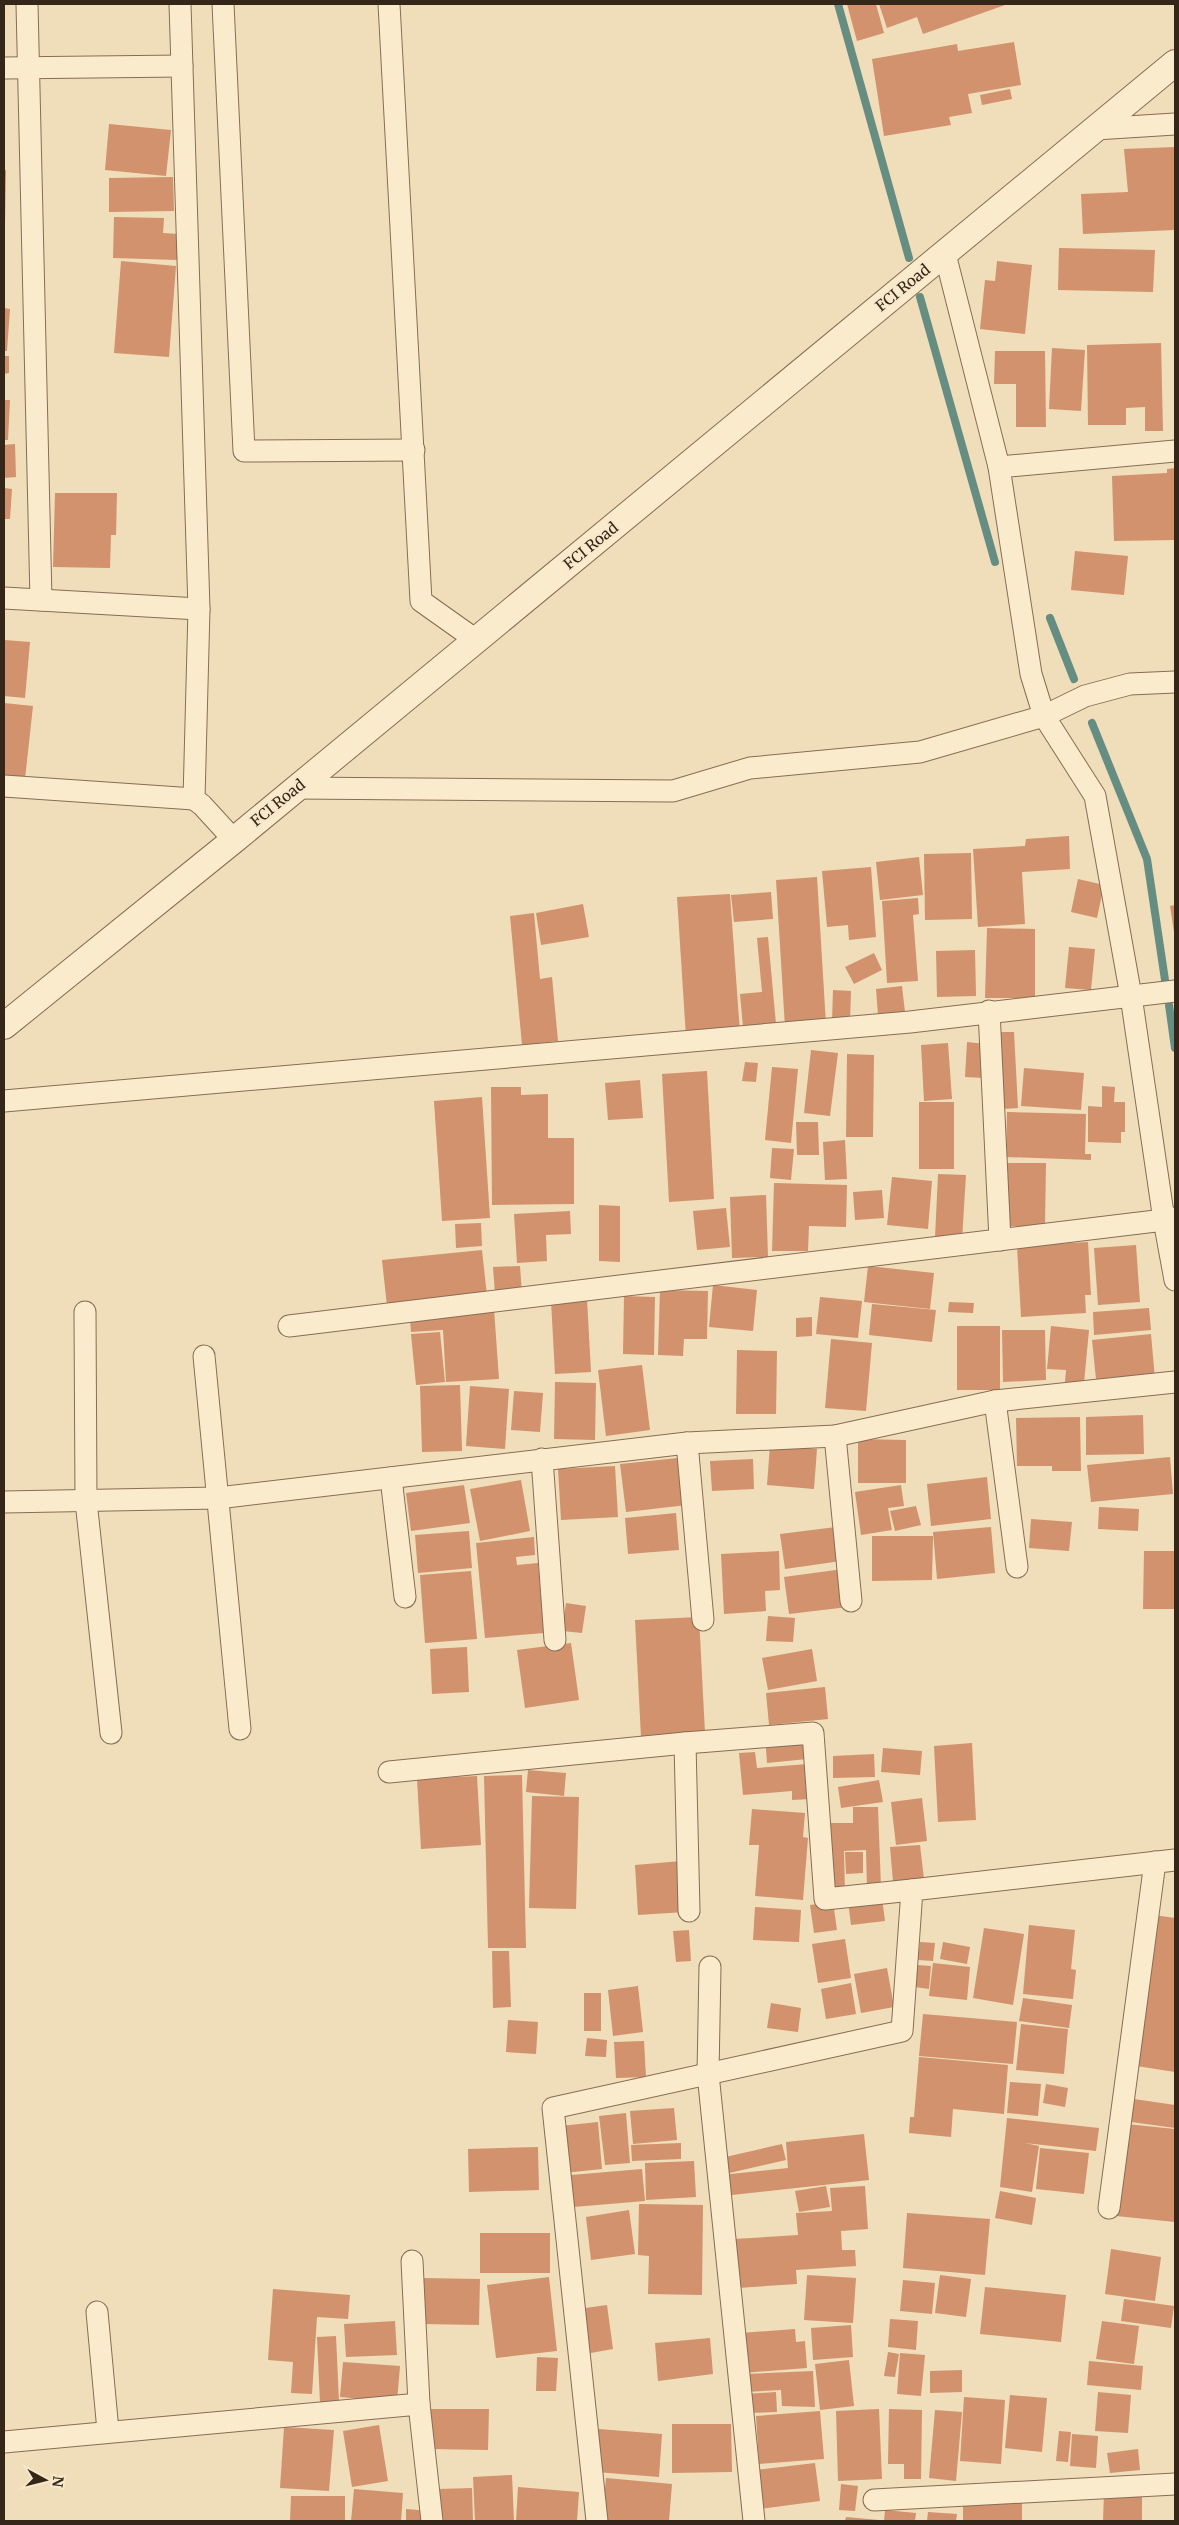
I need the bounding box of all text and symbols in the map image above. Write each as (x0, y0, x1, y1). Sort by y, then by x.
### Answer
street label: FCI Road (872, 260, 934, 315)
street label: FCI Road (560, 518, 622, 573)
street label: FCI Road (247, 775, 309, 830)
north arrow (20, 2455, 70, 2505)
text: N (48, 2475, 68, 2488)

